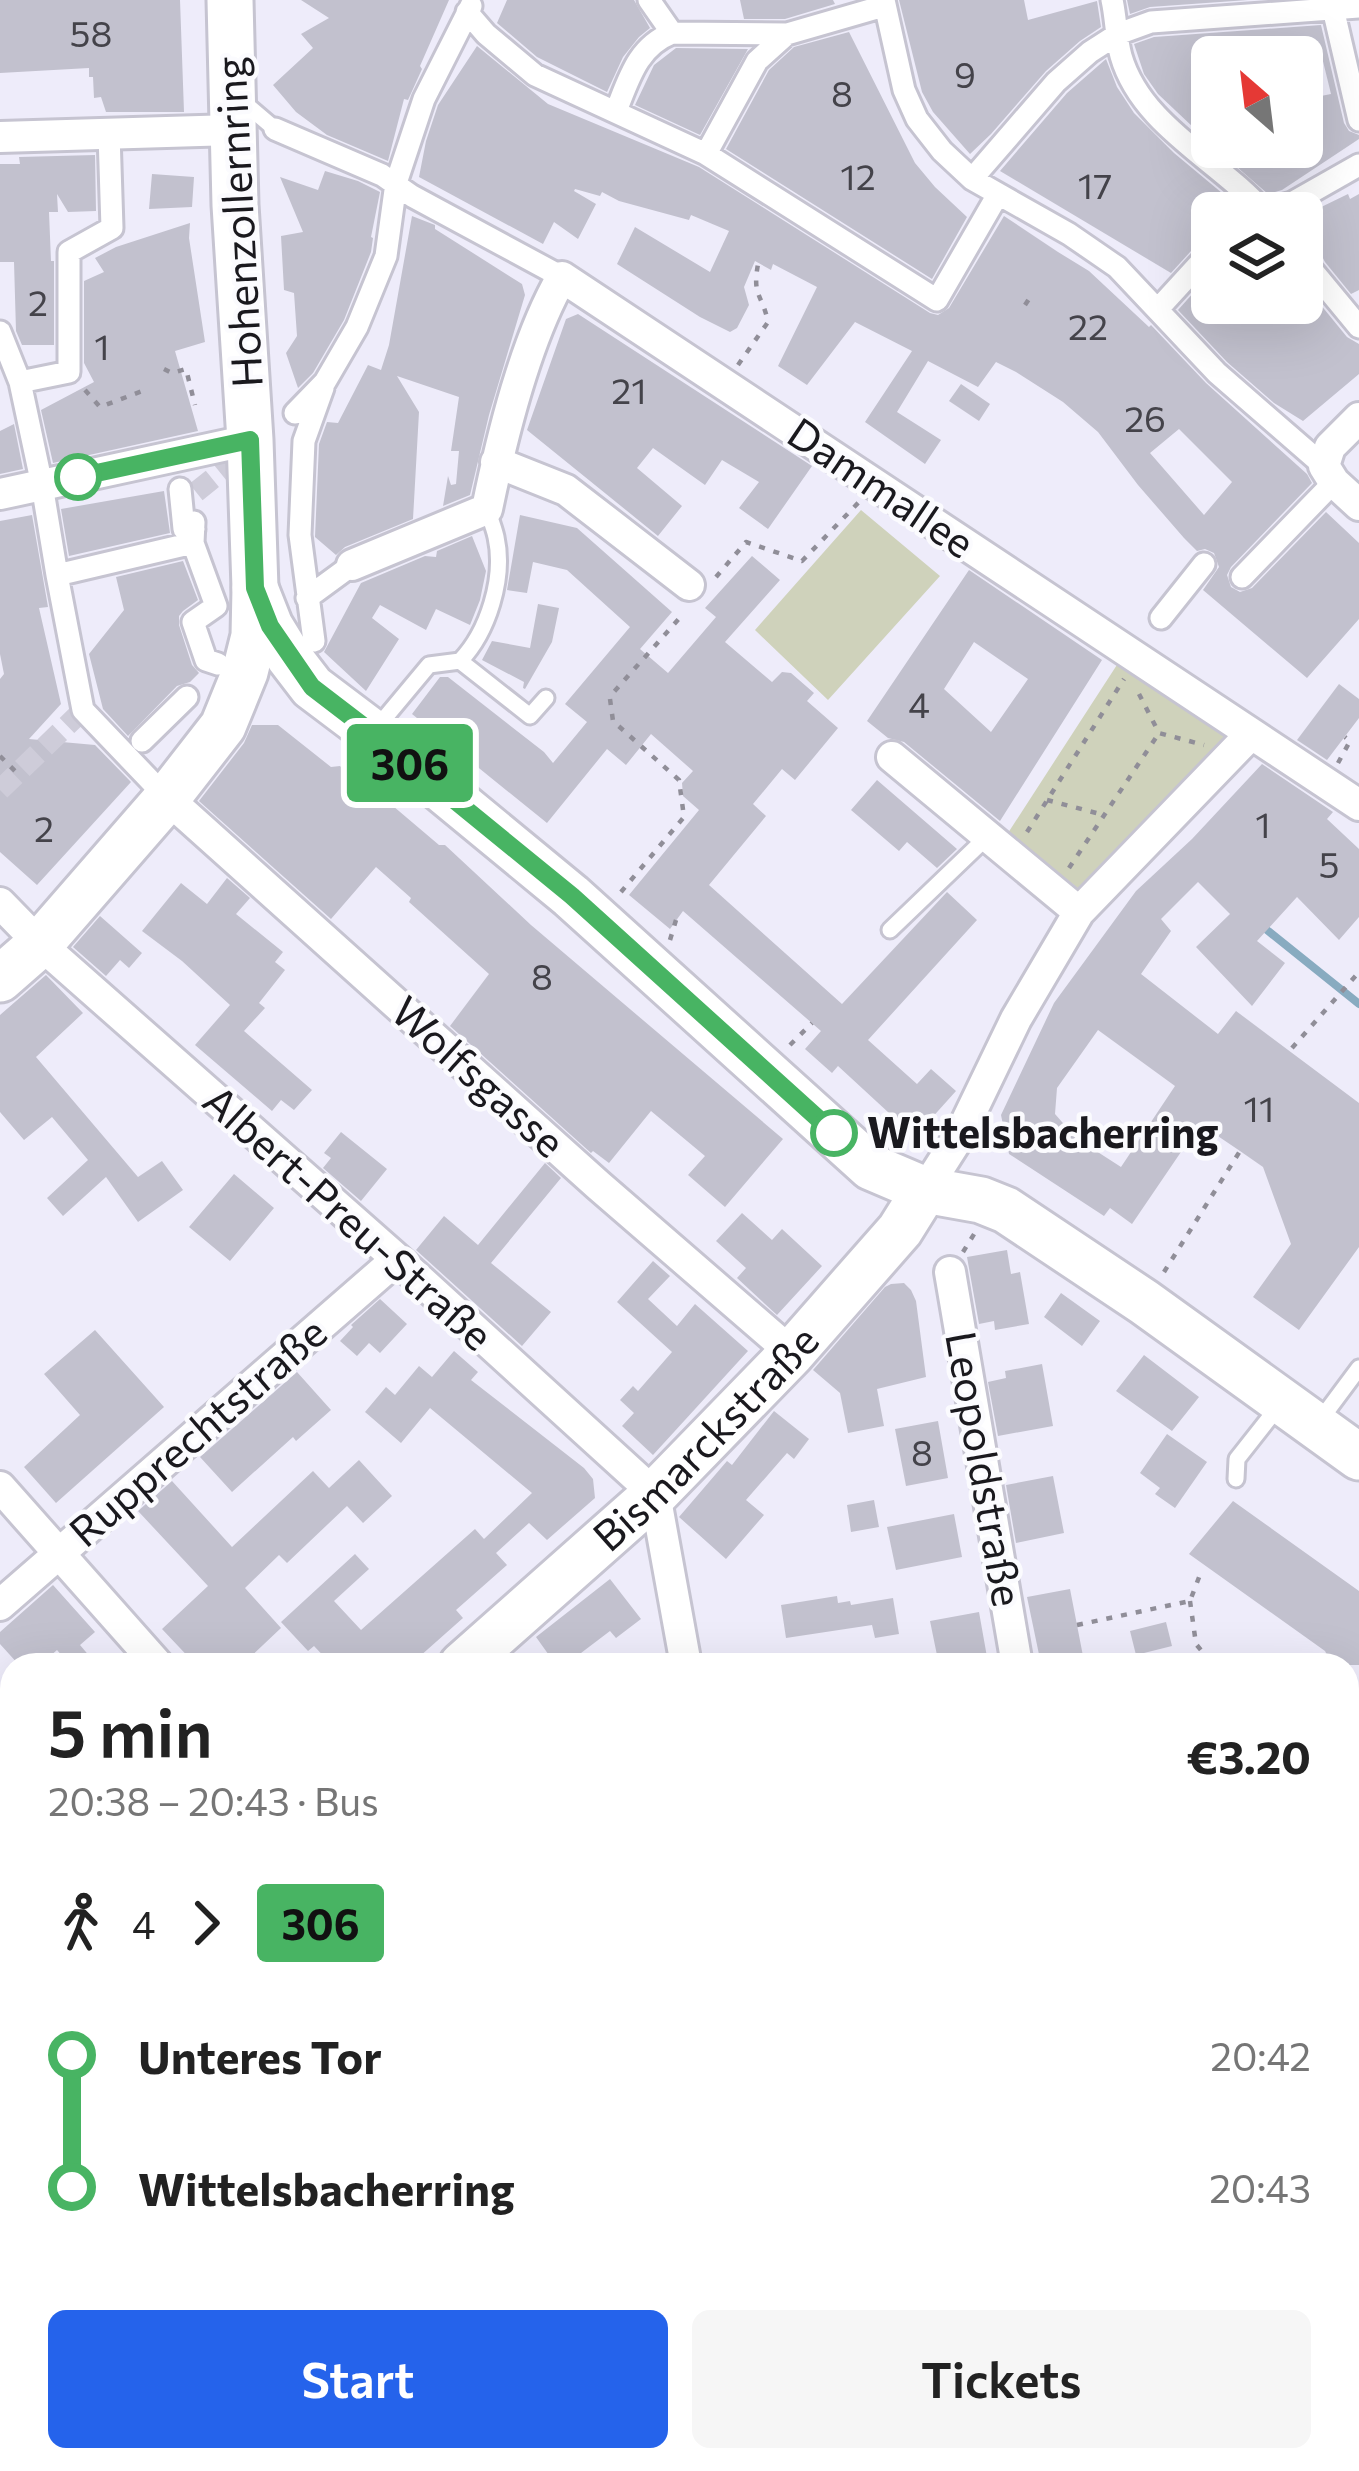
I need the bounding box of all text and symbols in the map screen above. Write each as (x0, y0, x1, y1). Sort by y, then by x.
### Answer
house number: 58 (70, 10, 112, 54)
north arrow (1191, 36, 1323, 168)
map controls (1191, 36, 1323, 324)
house number: 9 (954, 51, 976, 95)
street label: Hohenzollernring (202, 55, 272, 389)
house number: 8 (831, 70, 853, 114)
house number: 12 (840, 153, 876, 197)
house number: 17 (1078, 162, 1112, 206)
button: layers (1191, 192, 1323, 324)
house number: 2 (28, 279, 48, 323)
house number: 22 (1068, 303, 1108, 347)
house number: 1 (94, 323, 110, 367)
house number: 21 (611, 367, 647, 411)
house number: 26 (1124, 395, 1166, 439)
street label: Dammallee (779, 405, 985, 568)
unlabelled marker (56, 455, 100, 499)
house number: 4 (908, 681, 930, 725)
line badge: 306 (341, 724, 479, 802)
text: 306 (371, 737, 449, 789)
house number: 1 (1255, 801, 1271, 845)
house number: 2 (34, 805, 54, 849)
house number: 5 (1319, 841, 1339, 885)
house number: 8 (531, 953, 553, 997)
street label: Wolfsgasse (382, 984, 577, 1167)
street label: Albert-Preu-Straße (194, 1073, 505, 1360)
house number: 11 (1244, 1085, 1274, 1129)
place label: Wittelsbacherring (867, 1105, 1219, 1157)
marker: Wittelsbacherring (812, 1111, 856, 1155)
street label: Rupprechtstraße (58, 1305, 336, 1556)
street label: Bismarckstraße (581, 1314, 828, 1561)
street label: Leopoldstraße (936, 1327, 1036, 1610)
house number: 8 (911, 1429, 933, 1473)
text: 5 min (48, 1690, 212, 1771)
text: €3.20 (1187, 1728, 1311, 1783)
text: 20:38 – 20:43 · Bus (48, 1776, 379, 1824)
icon: walk (48, 1890, 114, 1956)
icon: forward (173, 1890, 239, 1956)
text: 306 (281, 1897, 360, 1949)
text: 4 (132, 1899, 155, 1947)
text: Unteres Tor (138, 2028, 382, 2083)
text: 20:42 (1210, 2031, 1311, 2079)
text: Wittelsbacherring (138, 2160, 515, 2215)
text: 20:43 (1209, 2163, 1311, 2211)
button: Start (48, 2310, 668, 2448)
button: Tickets (692, 2310, 1311, 2448)

